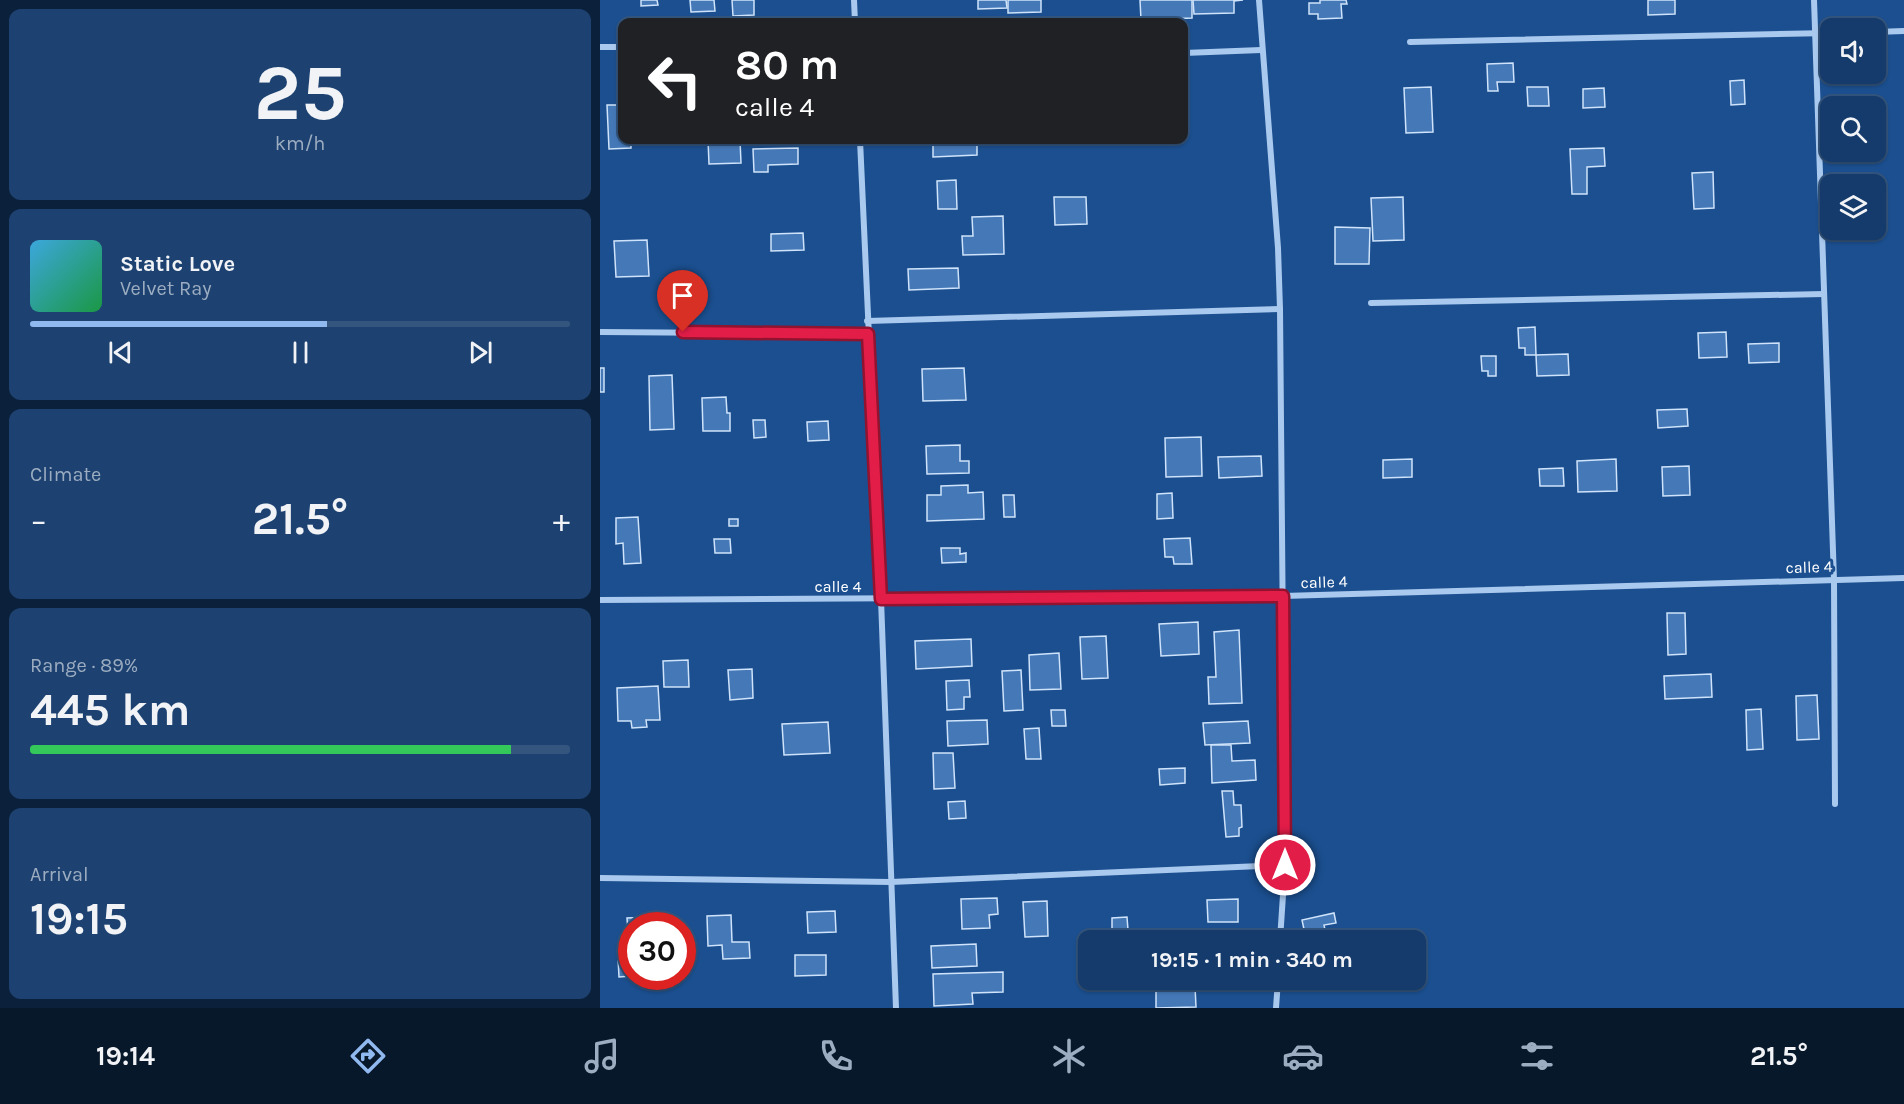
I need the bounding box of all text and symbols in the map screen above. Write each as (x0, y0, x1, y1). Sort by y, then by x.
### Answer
map controls (1820, 18, 1886, 240)
button: sound (1820, 18, 1886, 84)
text: 80 m (735, 40, 839, 90)
icon: left (636, 42, 714, 120)
text: 25 (254, 47, 346, 139)
text: calle 4 (735, 91, 814, 123)
button: search (1820, 96, 1886, 162)
text: km/h (275, 132, 325, 155)
button: layers (1820, 174, 1886, 240)
text: Static Love (120, 251, 235, 277)
pin (657, 270, 708, 332)
text: Velvet Ray (120, 277, 212, 300)
icon: arrive (666, 279, 699, 312)
icon: previous (104, 336, 137, 369)
icon: pause (284, 336, 317, 369)
icon: next (464, 336, 497, 369)
text: Climate (30, 463, 101, 486)
text: 21.5° (252, 493, 348, 545)
text: − (30, 501, 47, 539)
text: + (553, 501, 570, 539)
street label: calle 4 (1785, 557, 1833, 577)
street label: calle 4 (1300, 572, 1348, 592)
street label: calle 4 (815, 577, 862, 596)
text: Range · 89% (30, 654, 138, 677)
text: 445 km (30, 684, 190, 736)
position arrow (1253, 833, 1317, 897)
text: Arrival (30, 863, 89, 886)
text: 19:15 (30, 893, 128, 945)
speed limit sign: 30 (618, 912, 696, 990)
text: 19:15 · 1 min · 340 m (1151, 947, 1353, 973)
icon: directions (347, 1035, 389, 1077)
icon: music (581, 1035, 623, 1077)
icon: phone (815, 1035, 857, 1077)
icon: climate (1048, 1035, 1090, 1077)
icon: car (1282, 1035, 1324, 1077)
icon: filters (1516, 1035, 1558, 1077)
text: 19:14 (96, 1040, 155, 1072)
text: 21.5° (1750, 1040, 1808, 1072)

